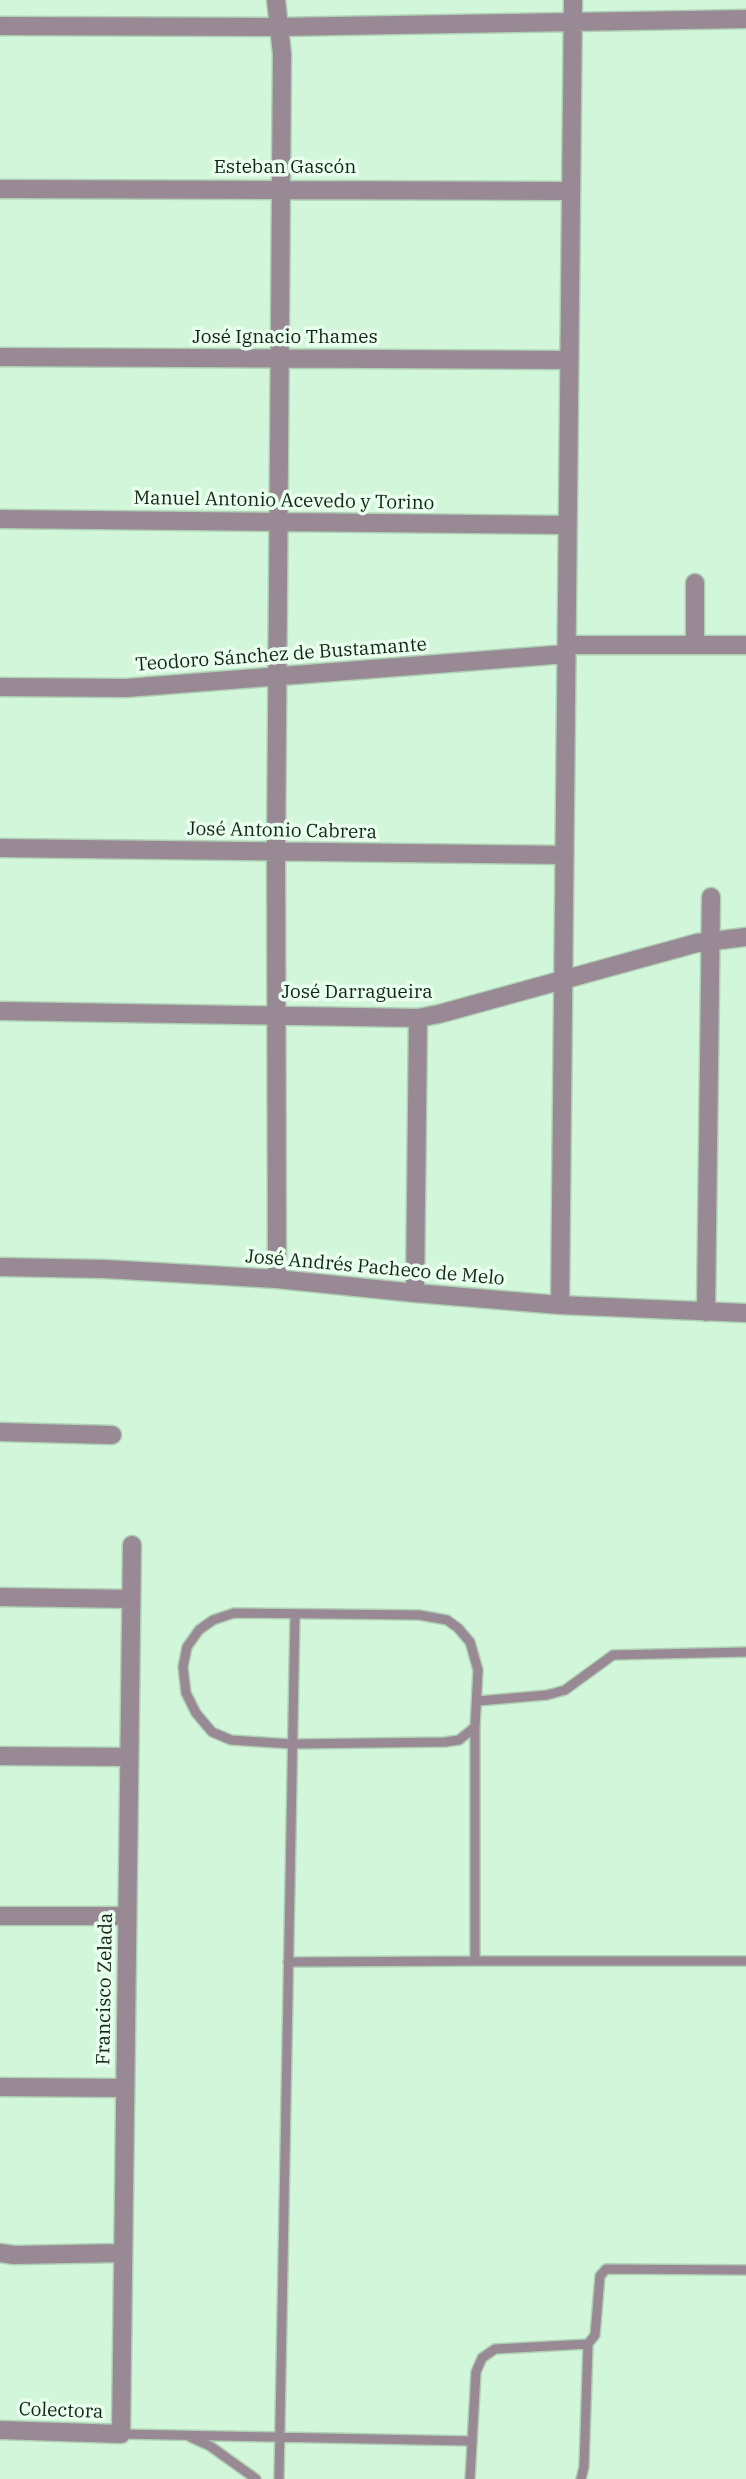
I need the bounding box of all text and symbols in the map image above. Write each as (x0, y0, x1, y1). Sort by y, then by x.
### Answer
street label: Esteban Gascón (214, 157, 356, 179)
street label: José Ignacio Thames (192, 327, 378, 349)
street label: Manuel Antonio Acevedo y Torino (133, 487, 435, 515)
street label: Teodoro Sánchez de Bustamante (135, 633, 427, 677)
street label: José Antonio Cabrera (187, 818, 377, 844)
street label: José Darragueira (281, 982, 433, 1004)
street label: José Andrés Pacheco de Melo (245, 1245, 505, 1291)
street label: Francisco Zelada (92, 1913, 118, 2065)
street label: Colectora (18, 2398, 104, 2424)

